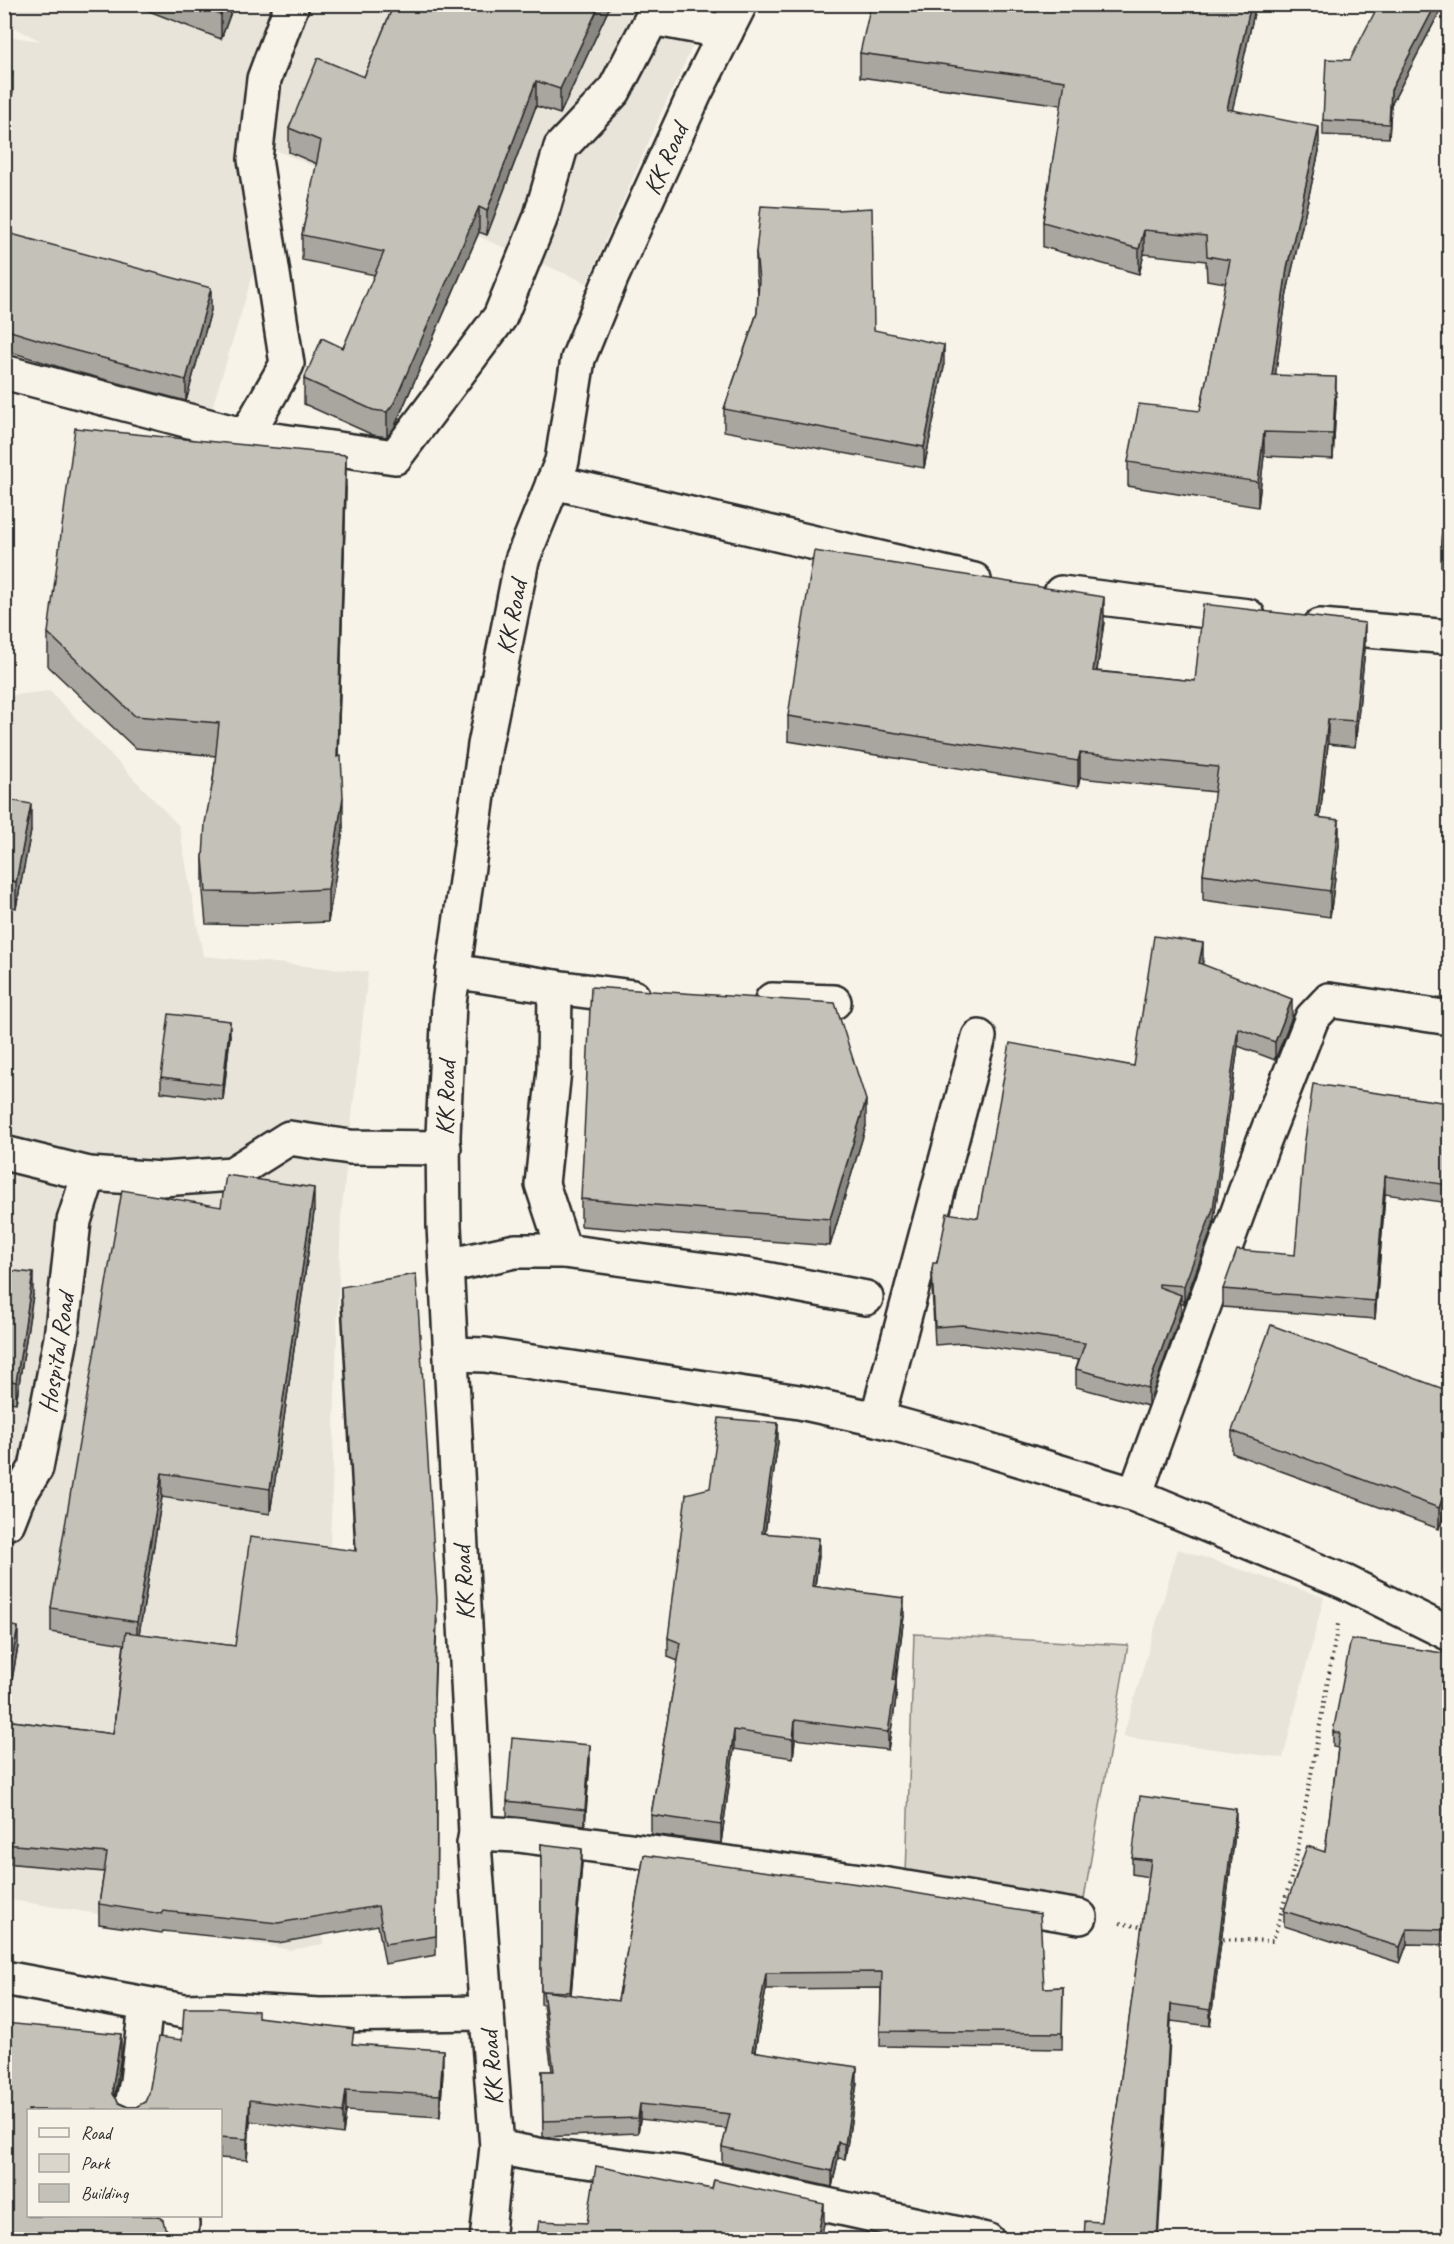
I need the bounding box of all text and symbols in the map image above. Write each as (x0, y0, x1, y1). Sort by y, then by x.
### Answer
street label: KK Road (635, 115, 697, 200)
street label: KK Road (488, 574, 536, 657)
street label: KK Road (428, 1056, 463, 1136)
street label: Hospital Road (31, 1287, 83, 1415)
street label: KK Road (445, 1541, 482, 1621)
street label: KK Road (472, 2026, 511, 2106)
legend (27, 2109, 222, 2217)
text: Road (81, 2122, 114, 2144)
text: Park (81, 2152, 111, 2174)
text: Building (81, 2182, 130, 2204)

